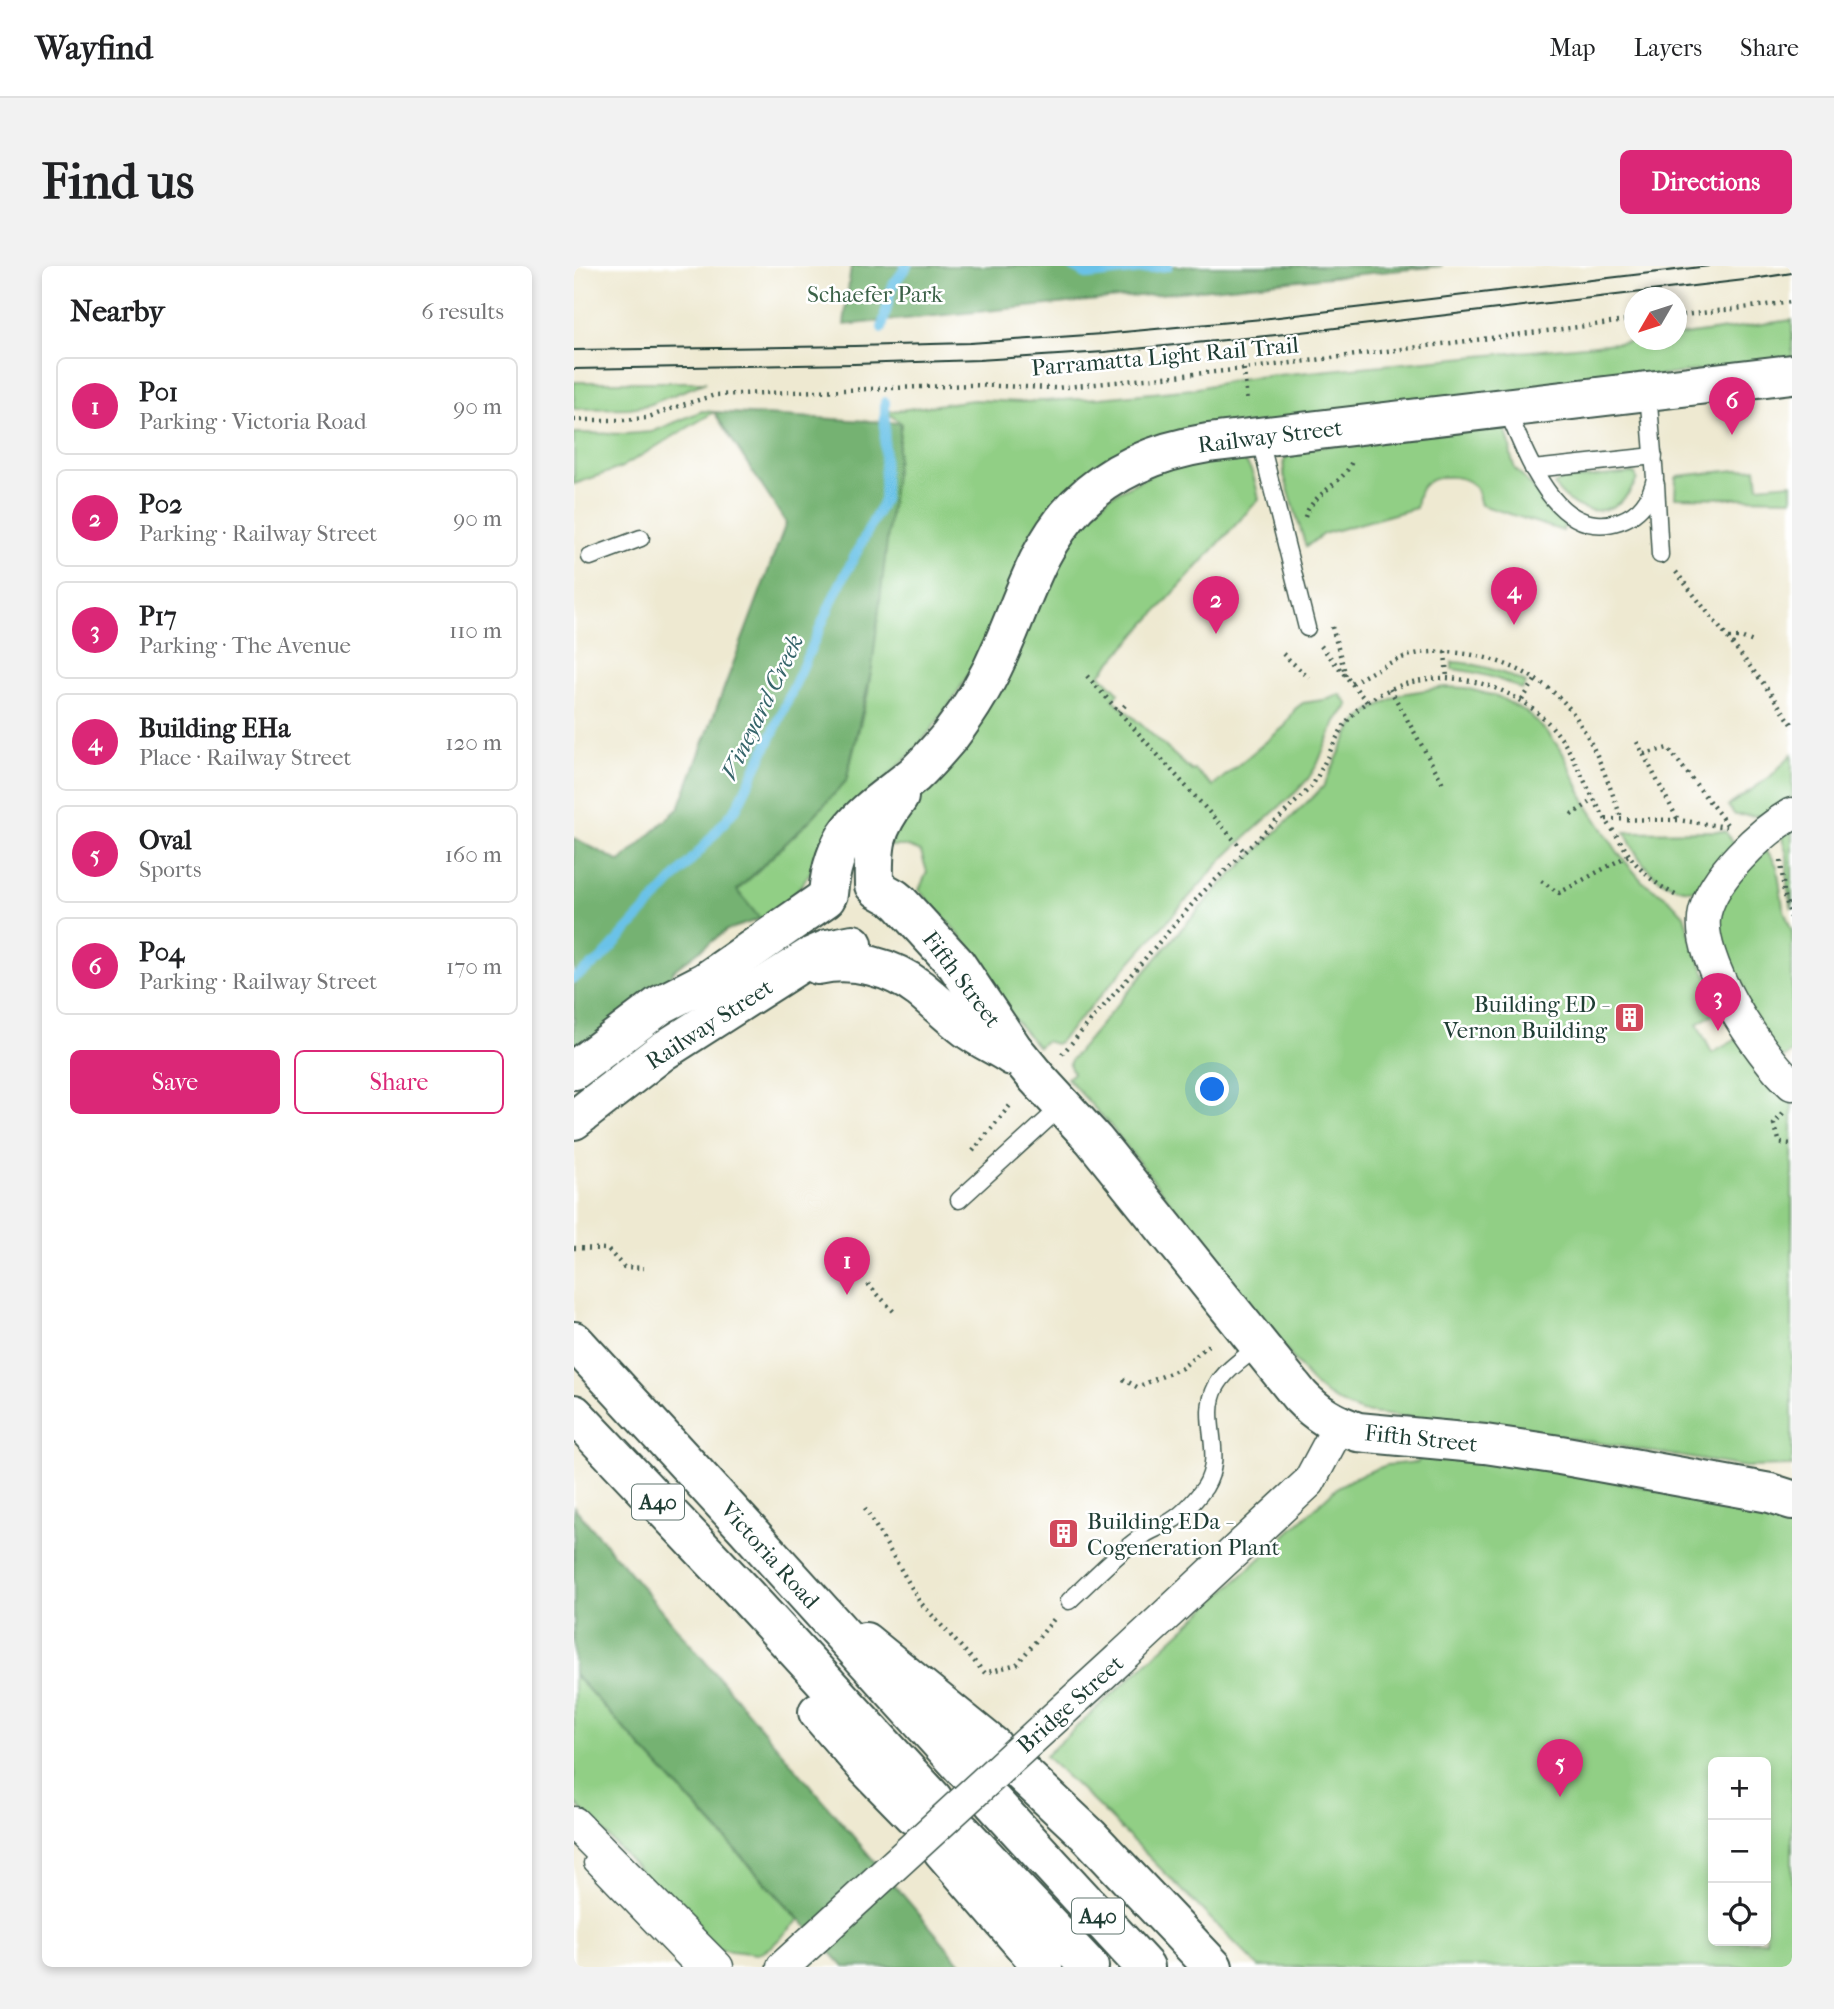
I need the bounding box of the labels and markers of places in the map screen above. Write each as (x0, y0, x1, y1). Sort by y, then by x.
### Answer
pin: 6 (1709, 377, 1755, 435)
pin: 4 (1491, 567, 1537, 625)
pin: 2 (1193, 576, 1239, 634)
pin: 3 (1695, 973, 1741, 1031)
place label: Building ED - Vernon Building (1442, 991, 1610, 1044)
building icon: Building ED - Vernon Building (1613, 1000, 1647, 1034)
pin: 1 (824, 1237, 870, 1295)
place label: Building EDa - Cogeneration Plant (1087, 1508, 1280, 1561)
building icon: Building EDa - Cogeneration Plant (1047, 1517, 1081, 1551)
pin: 5 (1537, 1739, 1583, 1797)

